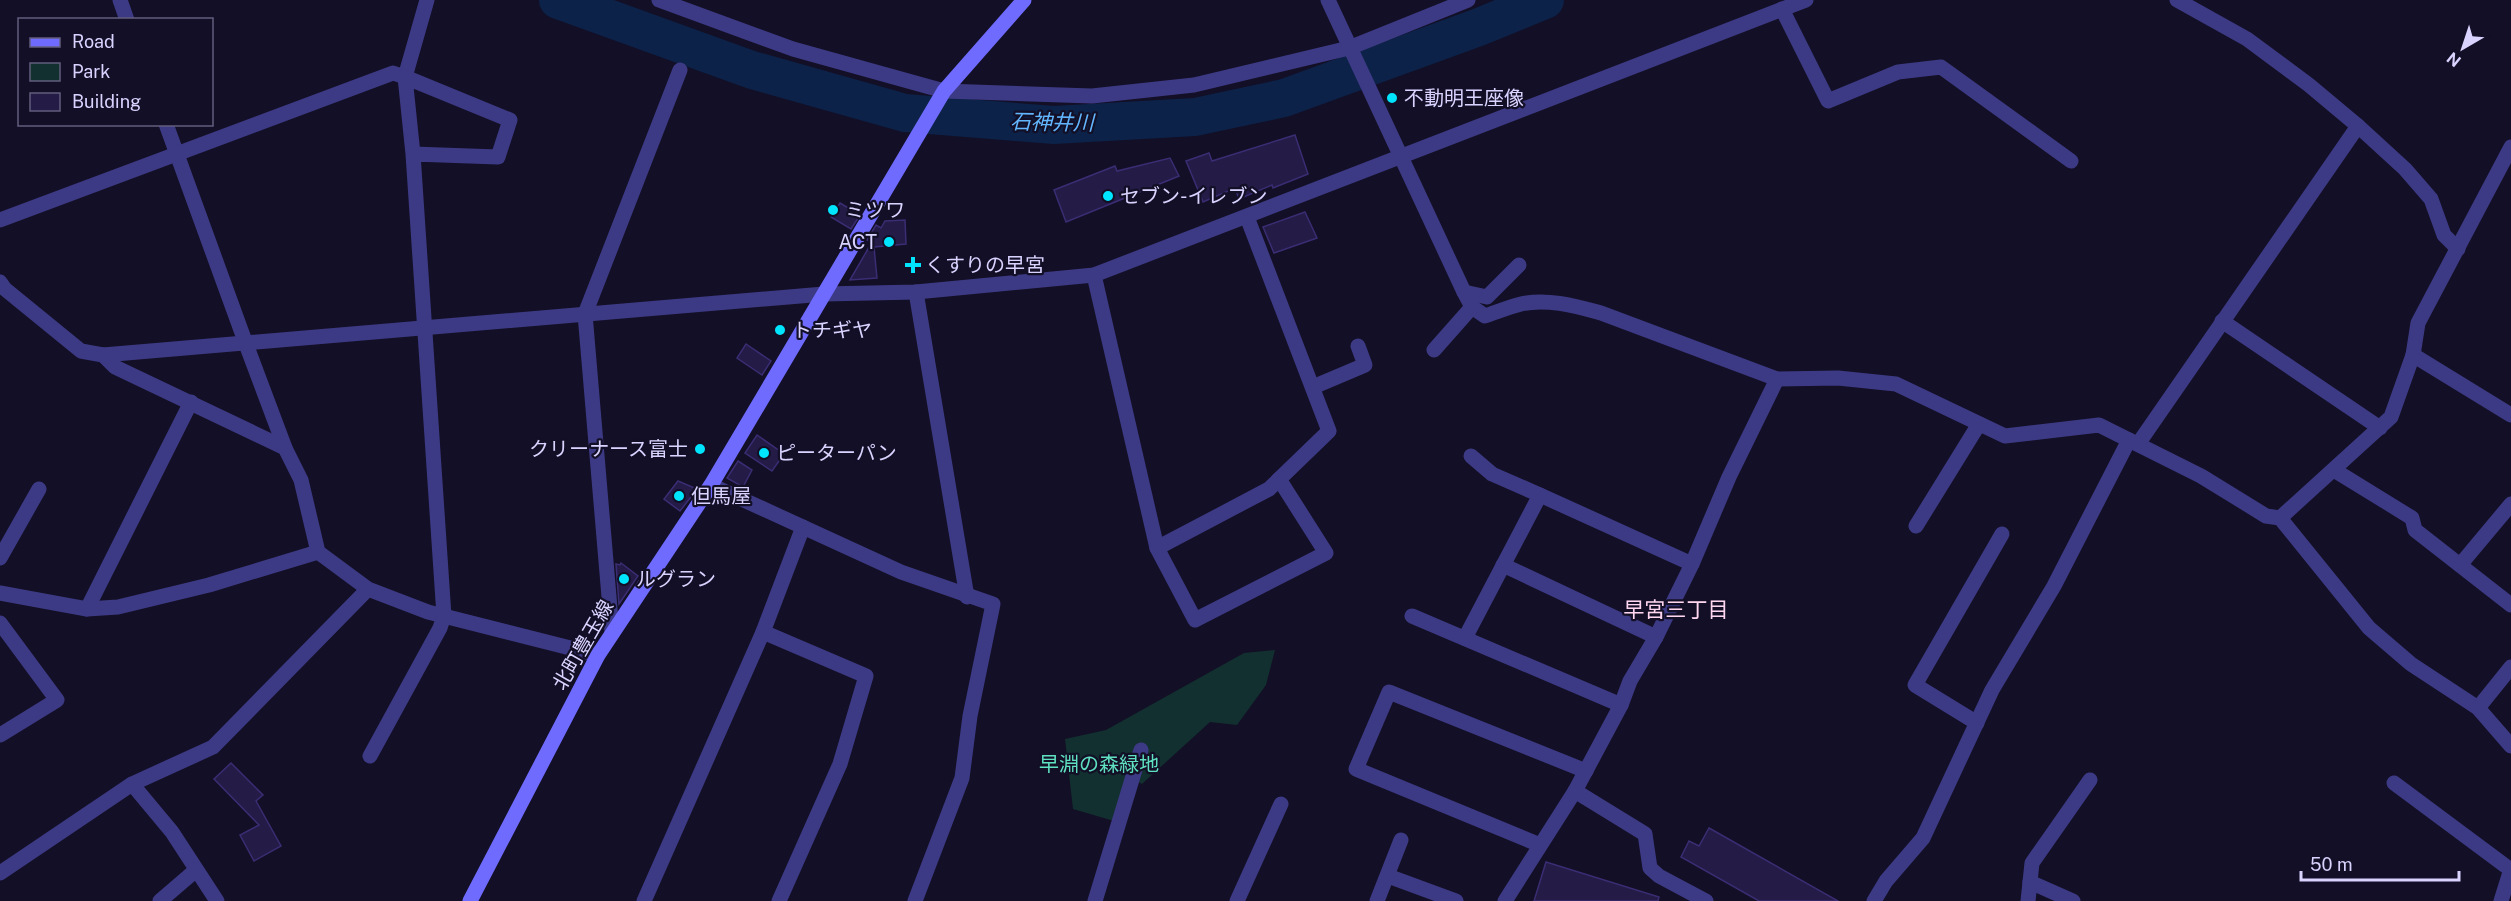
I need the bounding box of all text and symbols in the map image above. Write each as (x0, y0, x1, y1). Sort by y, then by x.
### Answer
legend (18, 18, 213, 126)
north arrow (2433, 18, 2493, 78)
text: Road (72, 31, 115, 52)
text: N (2443, 48, 2465, 71)
text: Park (72, 61, 110, 82)
place label: 不動明王座像 (1404, 86, 1524, 110)
text: Building (72, 91, 141, 112)
marker: 不動明王座像 (1385, 91, 1399, 105)
water label: 石神井川 (1010, 109, 1096, 135)
place label: セブン-イレブン (1120, 184, 1268, 208)
marker: セブン-イレブン (1101, 189, 1115, 203)
place label: ミツワ (845, 198, 905, 222)
marker: ミツワ (826, 203, 840, 217)
place label: ACT (838, 230, 877, 254)
marker: ACT (882, 235, 896, 249)
place label: くすりの早宮 (925, 253, 1045, 277)
marker: くすりの早宮 (906, 258, 920, 272)
place label: トチギヤ (792, 318, 872, 342)
marker: トチギヤ (773, 323, 787, 337)
place label: クリーナース富士 (529, 437, 688, 461)
place label: ピーターパン (776, 441, 897, 465)
marker: クリーナース富士 (693, 442, 707, 456)
marker: ピーターパン (757, 446, 771, 460)
place label: 但馬屋 (691, 484, 751, 508)
marker: 但馬屋 (672, 489, 686, 503)
place label: ルグラン (636, 567, 716, 591)
marker: ルグラン (617, 572, 631, 586)
street label: 北町豊玉線 (548, 596, 618, 694)
district label: 早宮三丁目 (1624, 597, 1729, 622)
park label: 早淵の森緑地 (1039, 752, 1159, 776)
scale bar (2301, 844, 2458, 882)
text: 50 m (2310, 854, 2353, 875)

